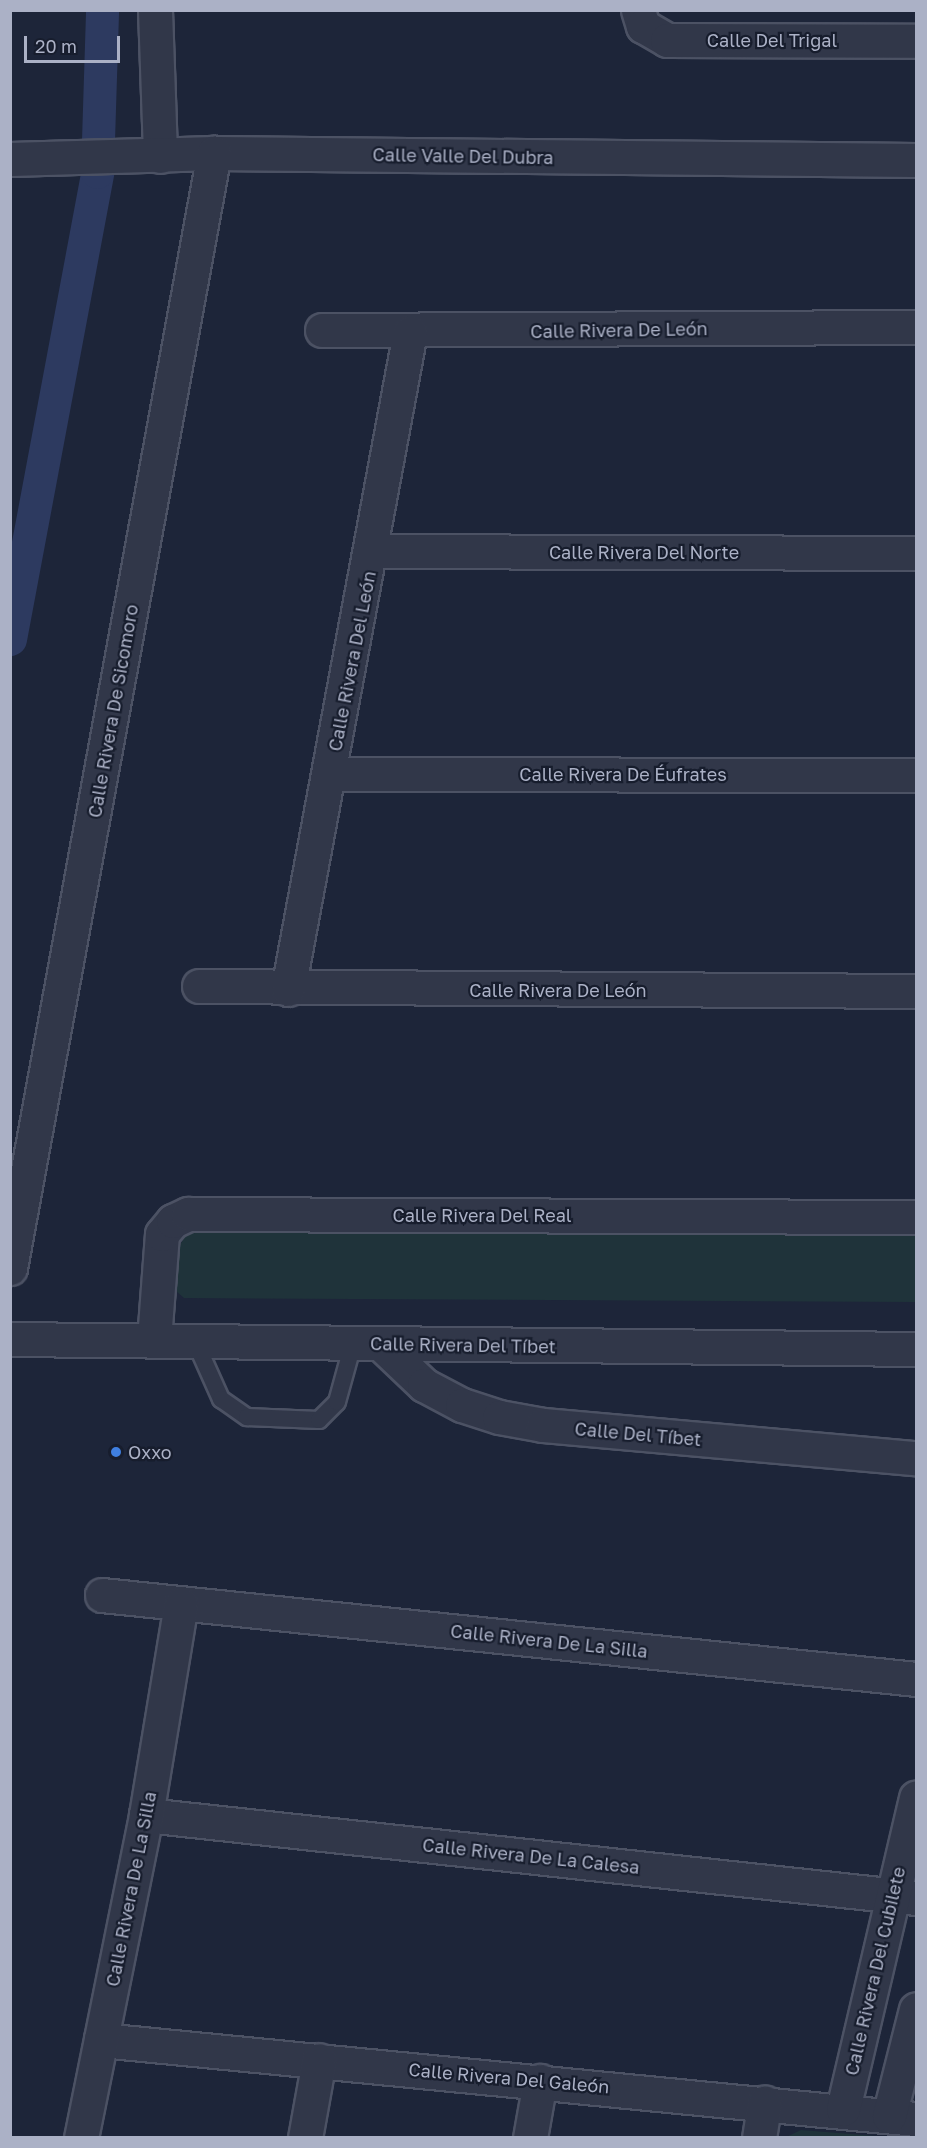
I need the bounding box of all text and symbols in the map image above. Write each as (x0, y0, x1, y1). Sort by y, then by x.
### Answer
scale bar (27, 24, 123, 62)
street label: Calle Del Trigal (707, 29, 837, 51)
text: 20 m (35, 35, 77, 57)
street label: Calle Valle Del Dubra (372, 144, 554, 168)
street label: Calle Rivera De León (530, 318, 708, 342)
street label: Calle Rivera Del Norte (549, 541, 739, 563)
street label: Calle Rivera Del León (324, 569, 380, 753)
street label: Calle Rivera De Sicomoro (84, 603, 142, 819)
street label: Calle Rivera De Éufrates (519, 763, 727, 785)
street label: Calle Rivera De León (469, 979, 647, 1001)
street label: Calle Rivera Del Real (392, 1204, 572, 1226)
street label: Calle Rivera Del Tíbet (370, 1333, 556, 1357)
street label: Calle Del Tíbet (574, 1418, 702, 1450)
place label: Oxxo (128, 1441, 172, 1463)
marker: Oxxo (109, 1445, 123, 1459)
street label: Calle Rivera De La Silla (449, 1620, 649, 1662)
street label: Calle Rivera De La Silla (101, 1790, 161, 1988)
street label: Calle Rivera De La Calesa (421, 1834, 641, 1878)
street label: Calle Rivera Del Cubilete (840, 1865, 910, 2077)
street label: Calle Rivera Del Galeón (408, 2058, 610, 2098)

